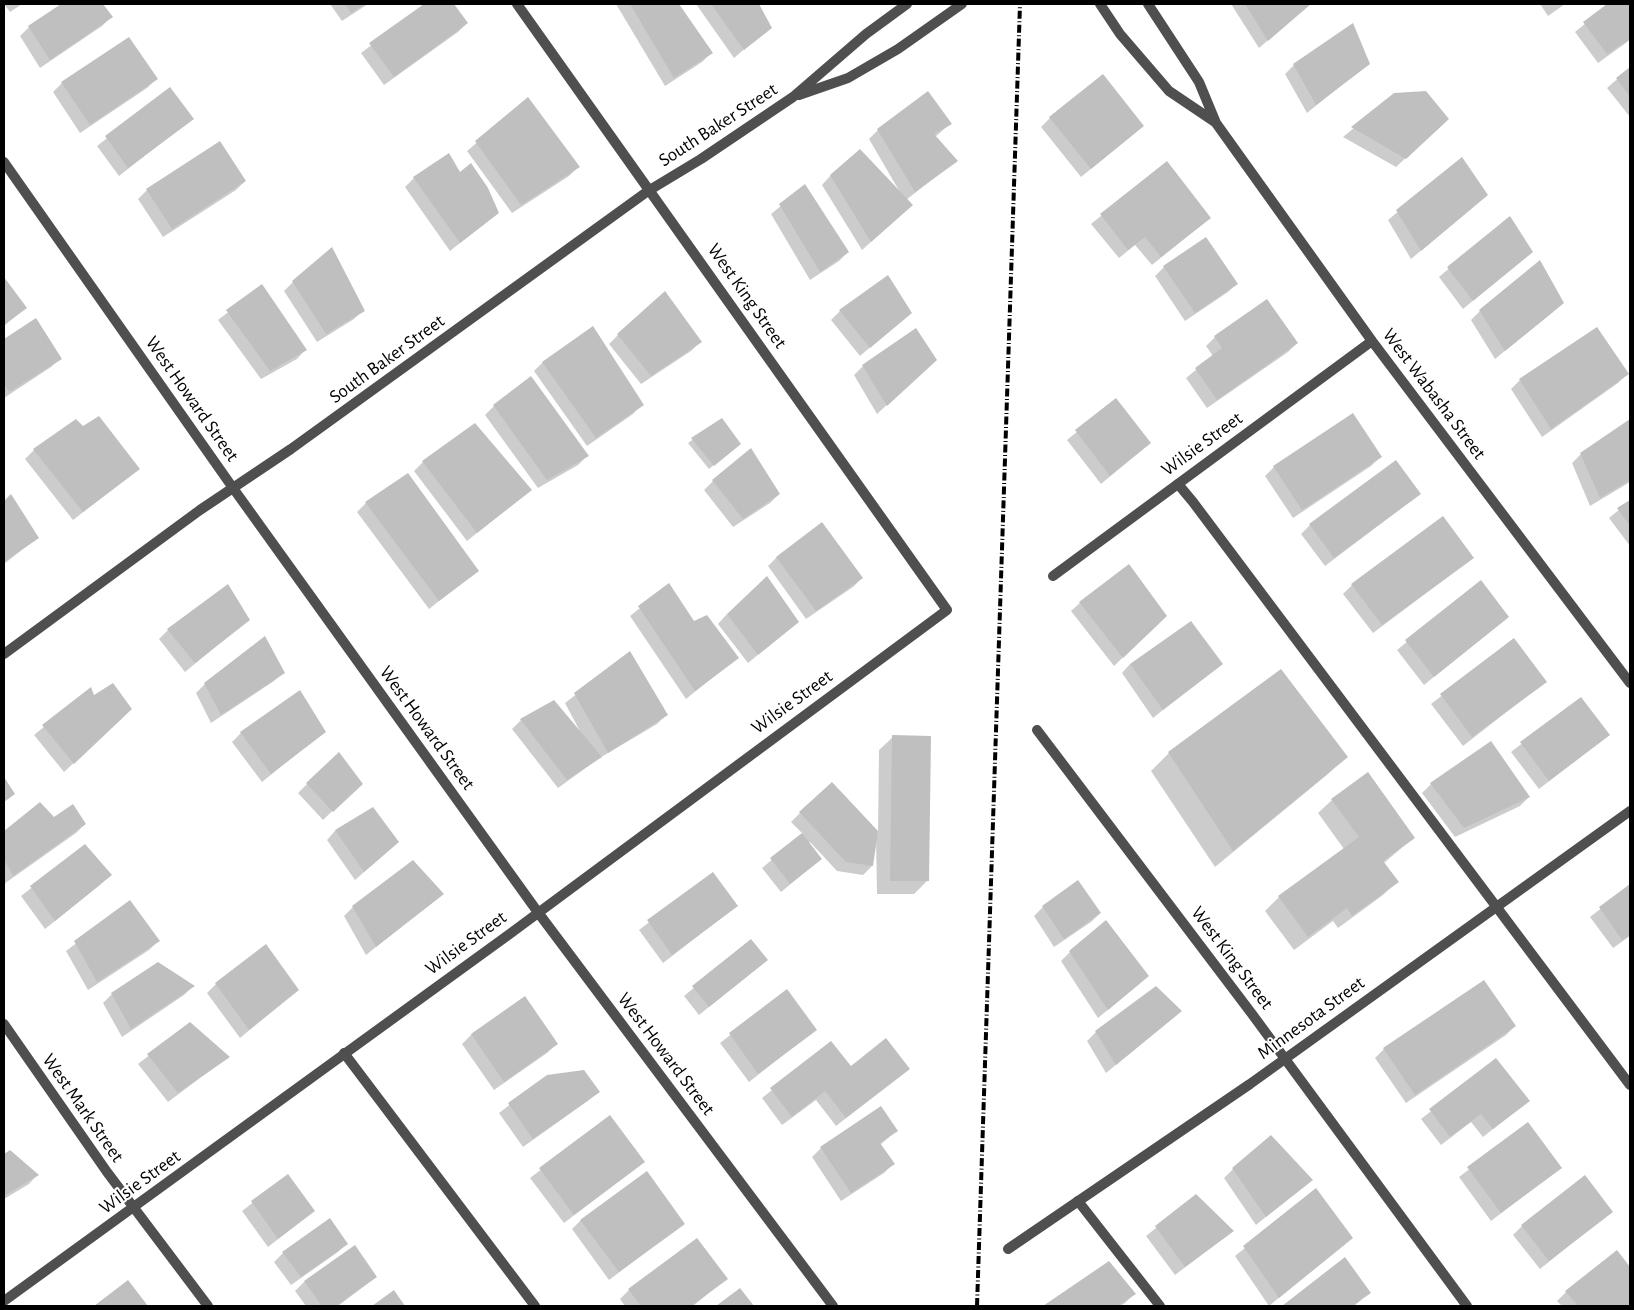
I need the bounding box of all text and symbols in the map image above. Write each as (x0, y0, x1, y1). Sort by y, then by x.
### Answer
street label: South Baker Street (654, 78, 782, 172)
street label: West King Street (702, 239, 792, 353)
street label: South Baker Street (325, 310, 449, 408)
street label: West Wabasha Street (1377, 324, 1491, 464)
street label: West Howard Street (140, 332, 244, 466)
street label: Wilsie Street (1157, 407, 1247, 481)
street label: West Howard Street (374, 662, 480, 794)
street label: Wilsie Street (747, 665, 837, 739)
street label: West King Street (1186, 902, 1278, 1014)
street label: Wilsie Street (421, 906, 511, 980)
street label: Minnesota Street (1253, 972, 1369, 1064)
street label: West Howard Street (612, 988, 720, 1120)
street label: West Mark Street (37, 1049, 129, 1167)
street label: Wilsie Street (95, 1145, 185, 1219)

